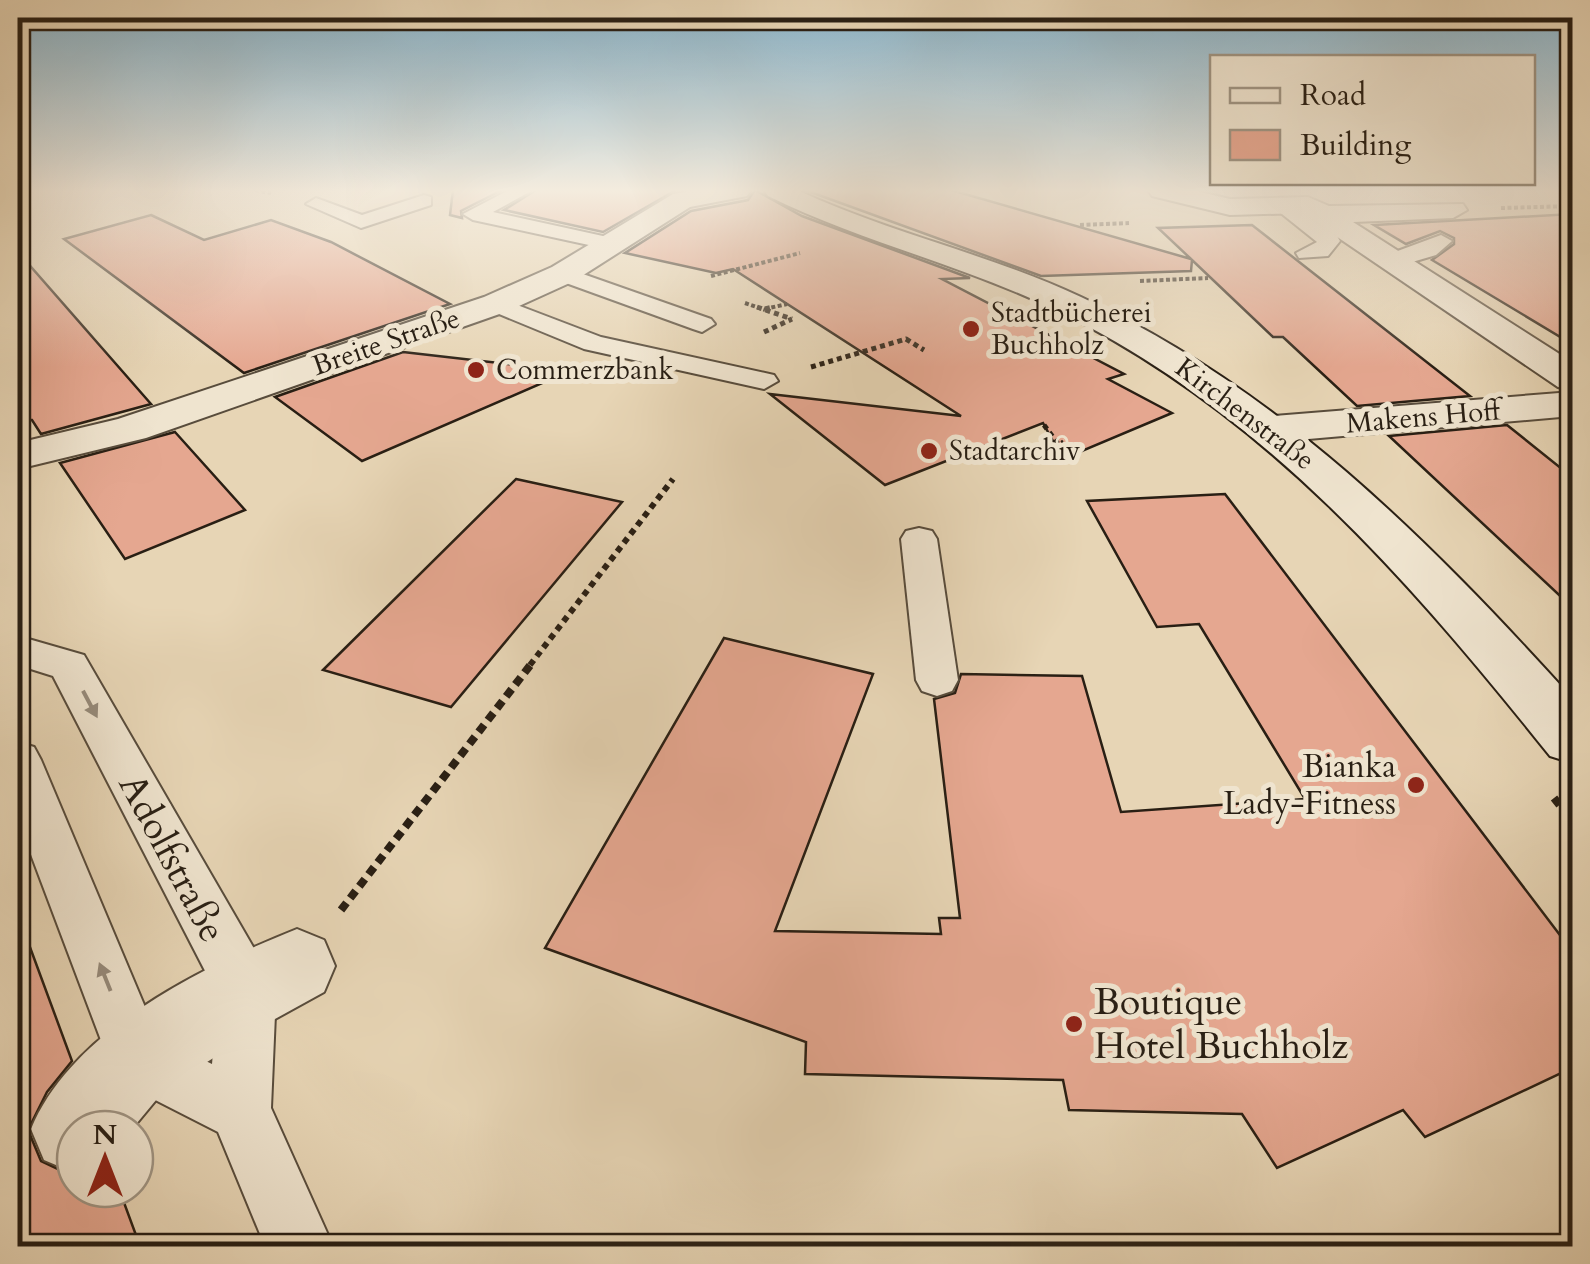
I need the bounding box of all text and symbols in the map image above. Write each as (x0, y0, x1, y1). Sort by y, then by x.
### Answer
legend (1210, 55, 1535, 185)
text: Road (1300, 75, 1366, 116)
text: Building (1300, 125, 1411, 166)
place label: Stadtbücherei Buchholz (991, 294, 1152, 364)
street label: Breite Straße (307, 299, 465, 385)
marker: Stadtbücherei Buchholz (960, 318, 982, 340)
street label: Kirchenstraße (1167, 349, 1323, 479)
place label: Commerzbank (496, 351, 673, 389)
marker: Commerzbank (465, 359, 487, 381)
street label: Makens Hoff (1344, 391, 1506, 443)
place label: Stadtarchiv (949, 432, 1081, 470)
marker: Stadtarchiv (918, 440, 940, 462)
one-way arrow (81, 690, 98, 719)
place label: Bianka Lady-Fitness (1223, 745, 1396, 826)
street label: Adolfstraße (106, 765, 238, 951)
marker: Bianka Lady-Fitness (1405, 774, 1427, 796)
one-way arrow (96, 962, 112, 992)
place label: Boutique Hotel Buchholz (1094, 976, 1348, 1072)
marker: Boutique Hotel Buchholz (1063, 1013, 1085, 1035)
north arrow (55, 1109, 155, 1209)
text: N (93, 1116, 117, 1154)

